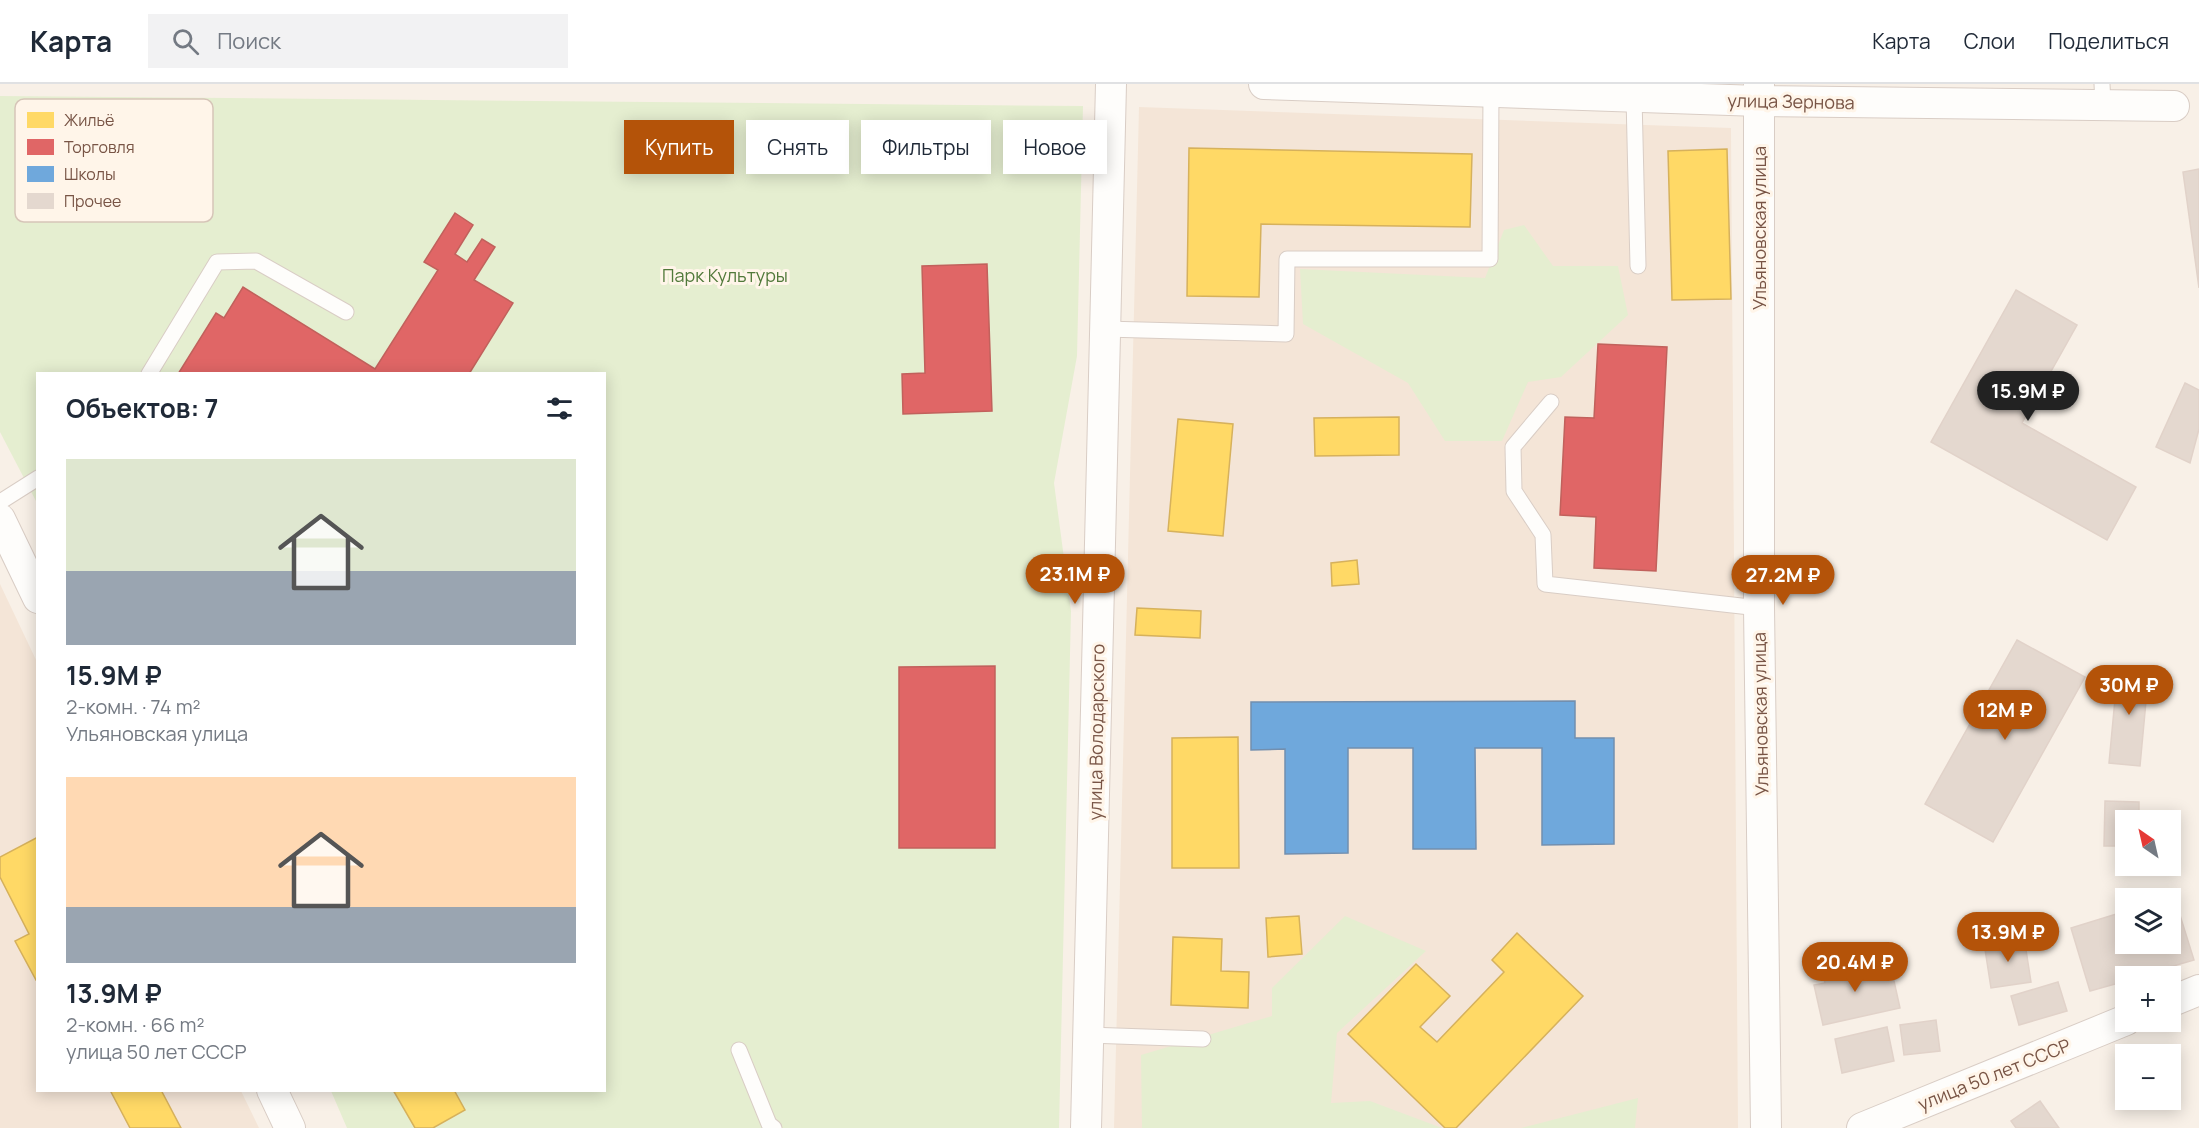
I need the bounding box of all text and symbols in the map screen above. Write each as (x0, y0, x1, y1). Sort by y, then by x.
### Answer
search box (148, 14, 568, 68)
text: Карта (30, 22, 112, 60)
icon: search (169, 25, 202, 58)
text: Поиск (217, 26, 281, 56)
text: Карта (1872, 27, 1931, 55)
text: Слои (1964, 27, 2015, 55)
text: Поделиться (2048, 27, 2169, 55)
street label: улица Зернова (1727, 88, 1855, 114)
legend (15, 99, 213, 222)
text: Жильё (64, 109, 114, 131)
chip: Купить (624, 120, 734, 174)
chip: Снять (746, 120, 849, 174)
chip: Фильтры (861, 120, 991, 174)
chip: Новое (1003, 120, 1107, 174)
text: Торговля (64, 136, 135, 158)
street label: Ульяновская улица (1747, 146, 1771, 310)
text: Школы (64, 163, 116, 185)
text: Прочее (64, 190, 121, 212)
park label: Парк Культуры (662, 263, 788, 287)
pin: 15.9M ₽ (1973, 371, 2083, 422)
text: 15.9M ₽ (1991, 377, 2065, 404)
text: Объектов: 7 (66, 390, 218, 426)
icon: filters (543, 392, 576, 425)
icon: home (267, 498, 375, 606)
pin: 23.1M ₽ (1020, 554, 1130, 605)
pin: 27.2M ₽ (1728, 555, 1838, 606)
text: 23.1M ₽ (1040, 560, 1110, 587)
text: 27.2M ₽ (1745, 561, 1821, 588)
street label: Ульяновская улица (1747, 632, 1773, 796)
street label: улица Володарского (1082, 643, 1110, 821)
text: 15.9M ₽ (66, 657, 162, 693)
pin: 30M ₽ (2087, 665, 2171, 716)
text: 30M ₽ (2099, 671, 2159, 698)
pin: 12M ₽ (1963, 690, 2047, 741)
text: 2-комн. · 74 m² (66, 693, 201, 720)
text: 12M ₽ (1977, 696, 2033, 723)
text: Ульяновская улица (66, 720, 248, 747)
north arrow (2115, 810, 2181, 876)
map controls (2115, 810, 2181, 1110)
icon: home (267, 816, 375, 924)
button: layers (2115, 888, 2181, 954)
pin: 13.9M ₽ (1953, 912, 2063, 963)
text: 13.9M ₽ (1971, 918, 2045, 945)
pin: 20.4M ₽ (1800, 942, 1910, 993)
text: 20.4M ₽ (1816, 948, 1894, 975)
button: + (2115, 966, 2181, 1032)
text: 13.9M ₽ (66, 975, 162, 1011)
text: 2-комн. · 66 m² (66, 1011, 204, 1038)
street label: улица 50 лет СССР (1914, 1032, 2074, 1116)
text: улица 50 лет СССР (66, 1038, 246, 1065)
button: − (2115, 1044, 2181, 1110)

